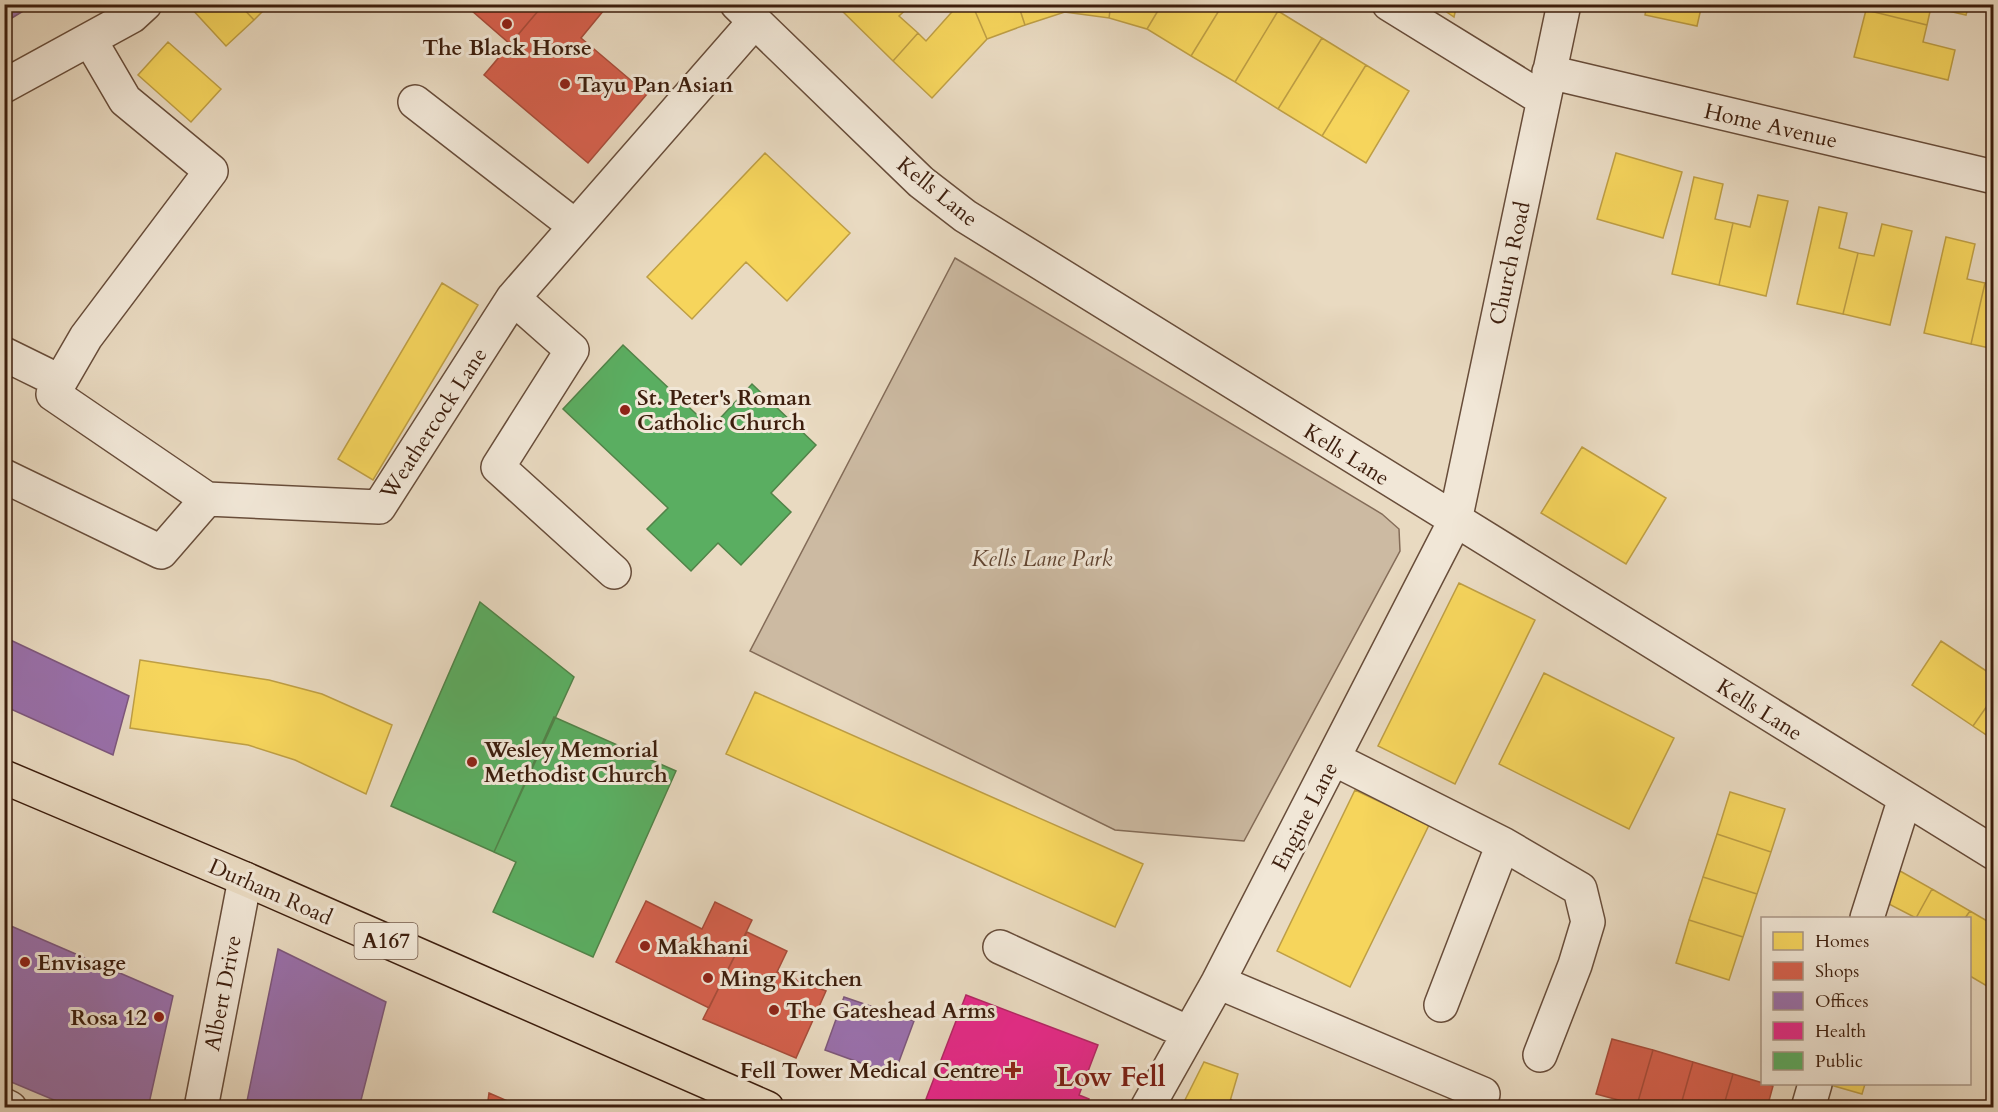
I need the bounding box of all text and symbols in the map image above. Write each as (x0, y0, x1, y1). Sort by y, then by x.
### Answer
marker: The Black Horse (500, 17, 514, 31)
place label: The Black Horse (422, 33, 592, 63)
place label: Tayu Pan Asian (577, 70, 734, 100)
marker: Tayu Pan Asian (558, 77, 572, 91)
street label: Home Avenue (1701, 96, 1840, 156)
street label: Kells Lane (891, 150, 984, 234)
street label: Church Road (1482, 199, 1538, 328)
street label: Weathercock Lane (373, 342, 494, 506)
place label: St. Peter's Roman Catholic Church (637, 383, 811, 438)
marker: St. Peter's Roman Catholic Church (618, 403, 632, 417)
street label: Kells Lane (1298, 417, 1395, 493)
park label: Kells Lane Park (972, 544, 1113, 574)
street label: Kells Lane (1711, 672, 1808, 748)
place label: Wesley Memorial Methodist Church (483, 735, 668, 790)
marker: Wesley Memorial Methodist Church (465, 755, 479, 769)
street label: Engine Lane (1265, 757, 1345, 876)
street label: Durham Road (204, 851, 337, 933)
legend (1761, 917, 1971, 1085)
road number: A167 (354, 923, 418, 959)
text: Homes (1815, 929, 1869, 954)
place label: Makhani (657, 932, 749, 962)
street label: Albert Drive (197, 933, 249, 1054)
marker: Makhani (638, 939, 652, 953)
place label: Envisage (37, 948, 126, 978)
marker: Envisage (18, 955, 32, 969)
text: Shops (1815, 959, 1859, 984)
place label: Ming Kitchen (720, 964, 862, 994)
marker: Ming Kitchen (701, 971, 715, 985)
text: Offices (1815, 989, 1869, 1014)
place label: The Gateshead Arms (786, 996, 995, 1026)
place label: Rosa 12 (70, 1003, 147, 1033)
marker: The Gateshead Arms (767, 1003, 781, 1017)
marker: Rosa 12 (152, 1010, 166, 1024)
text: Health (1815, 1019, 1866, 1044)
text: Public (1815, 1049, 1863, 1074)
place label: Fell Tower Medical Centre (740, 1056, 1000, 1086)
district label: Low Fell (1056, 1058, 1166, 1096)
marker: Fell Tower Medical Centre (1004, 1061, 1022, 1079)

